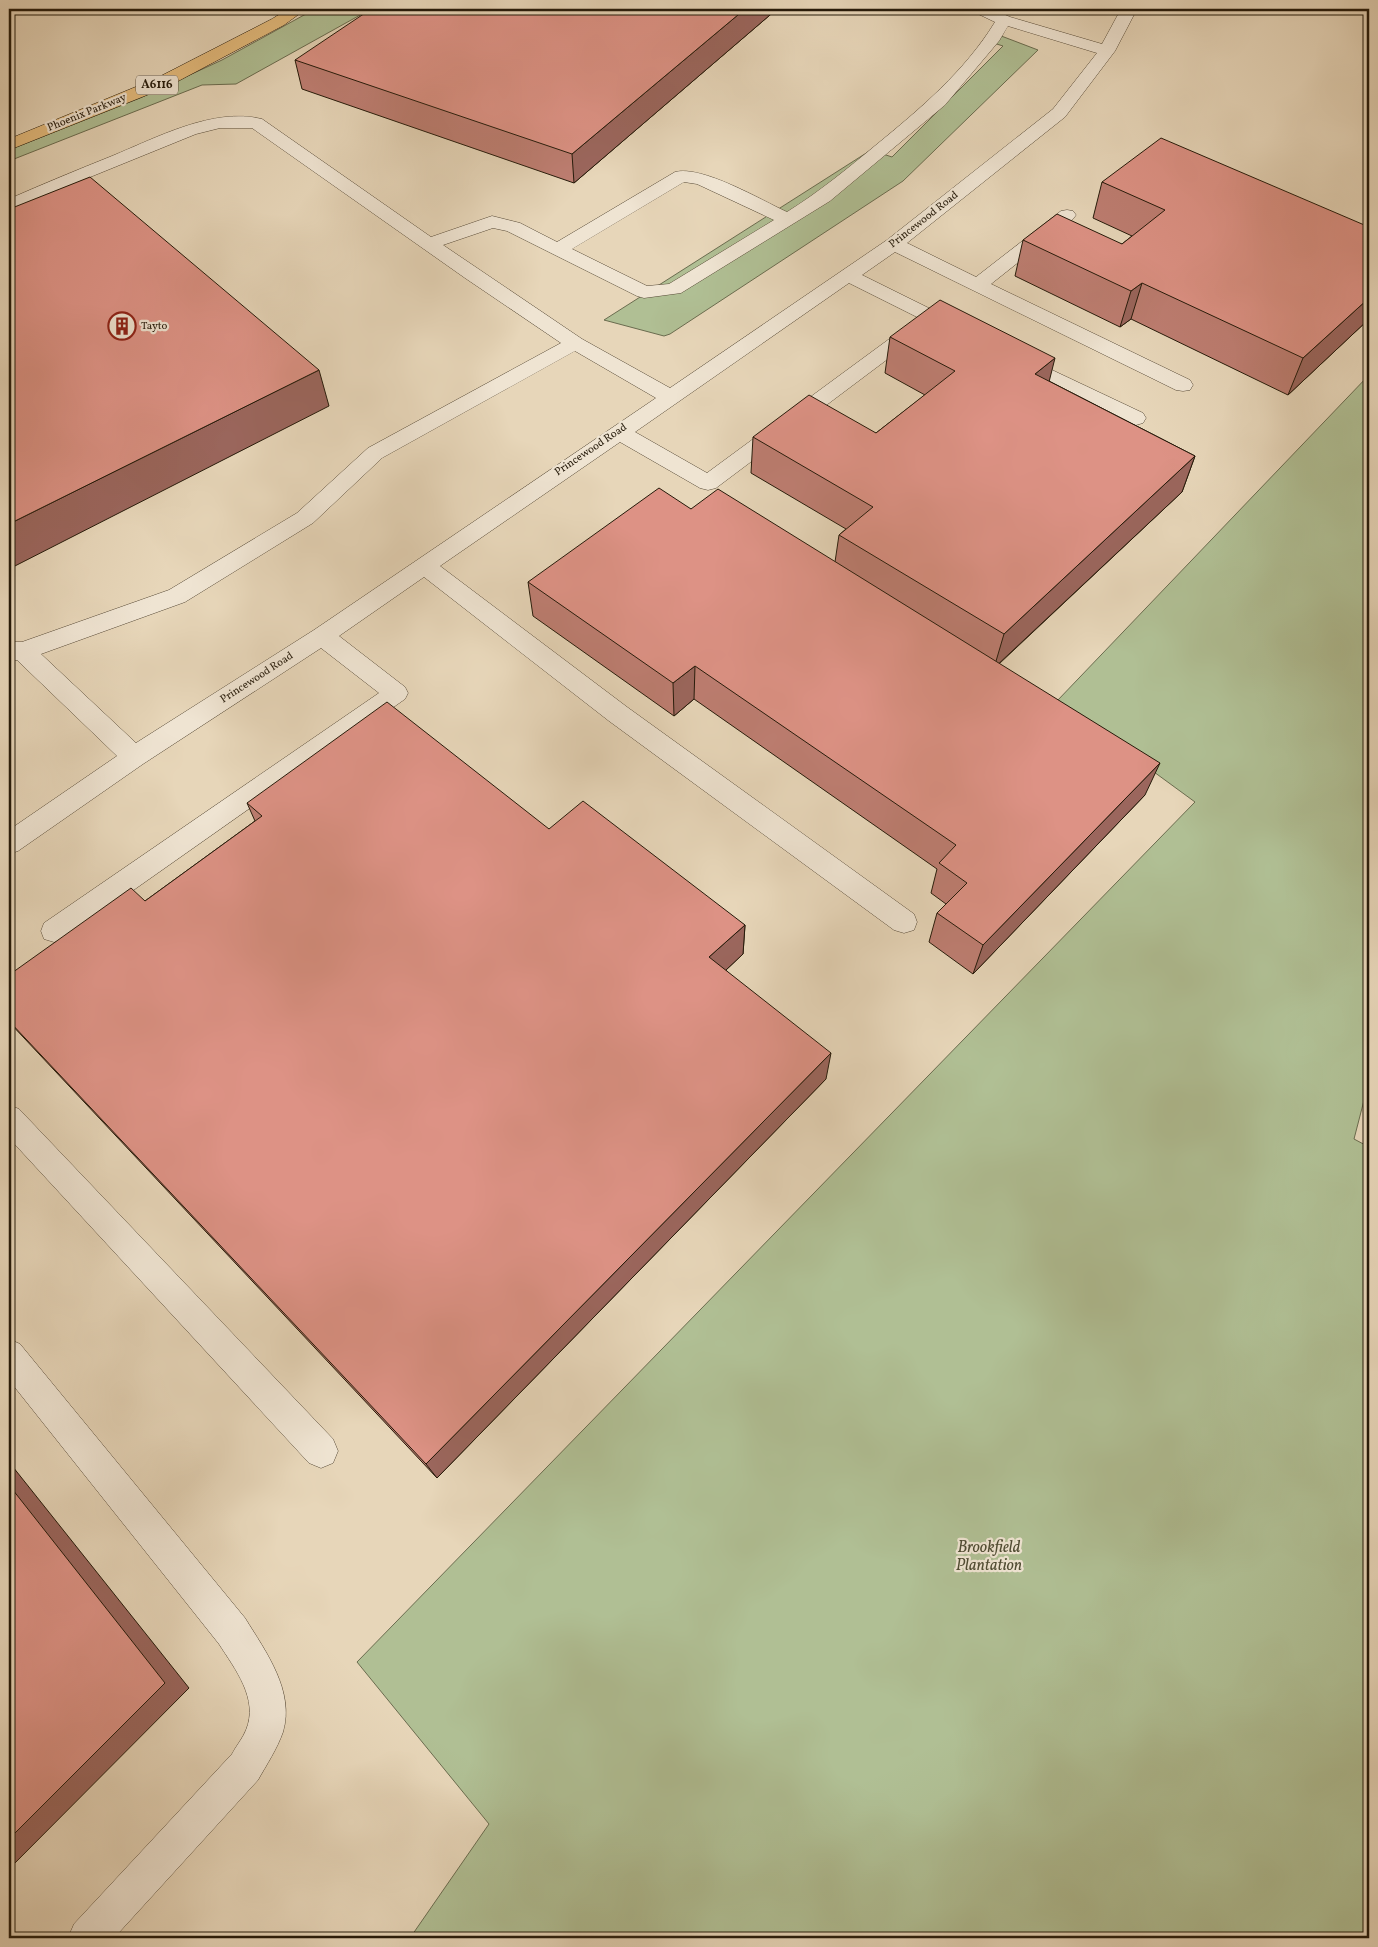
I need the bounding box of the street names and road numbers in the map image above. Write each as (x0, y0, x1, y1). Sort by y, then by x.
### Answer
road number: A6116 (136, 76, 178, 94)
street label: Phoenix Parkway (45, 90, 129, 136)
street label: Princewood Road (886, 188, 962, 252)
street label: Princewood Road (552, 420, 630, 480)
street label: Princewood Road (218, 649, 296, 707)

